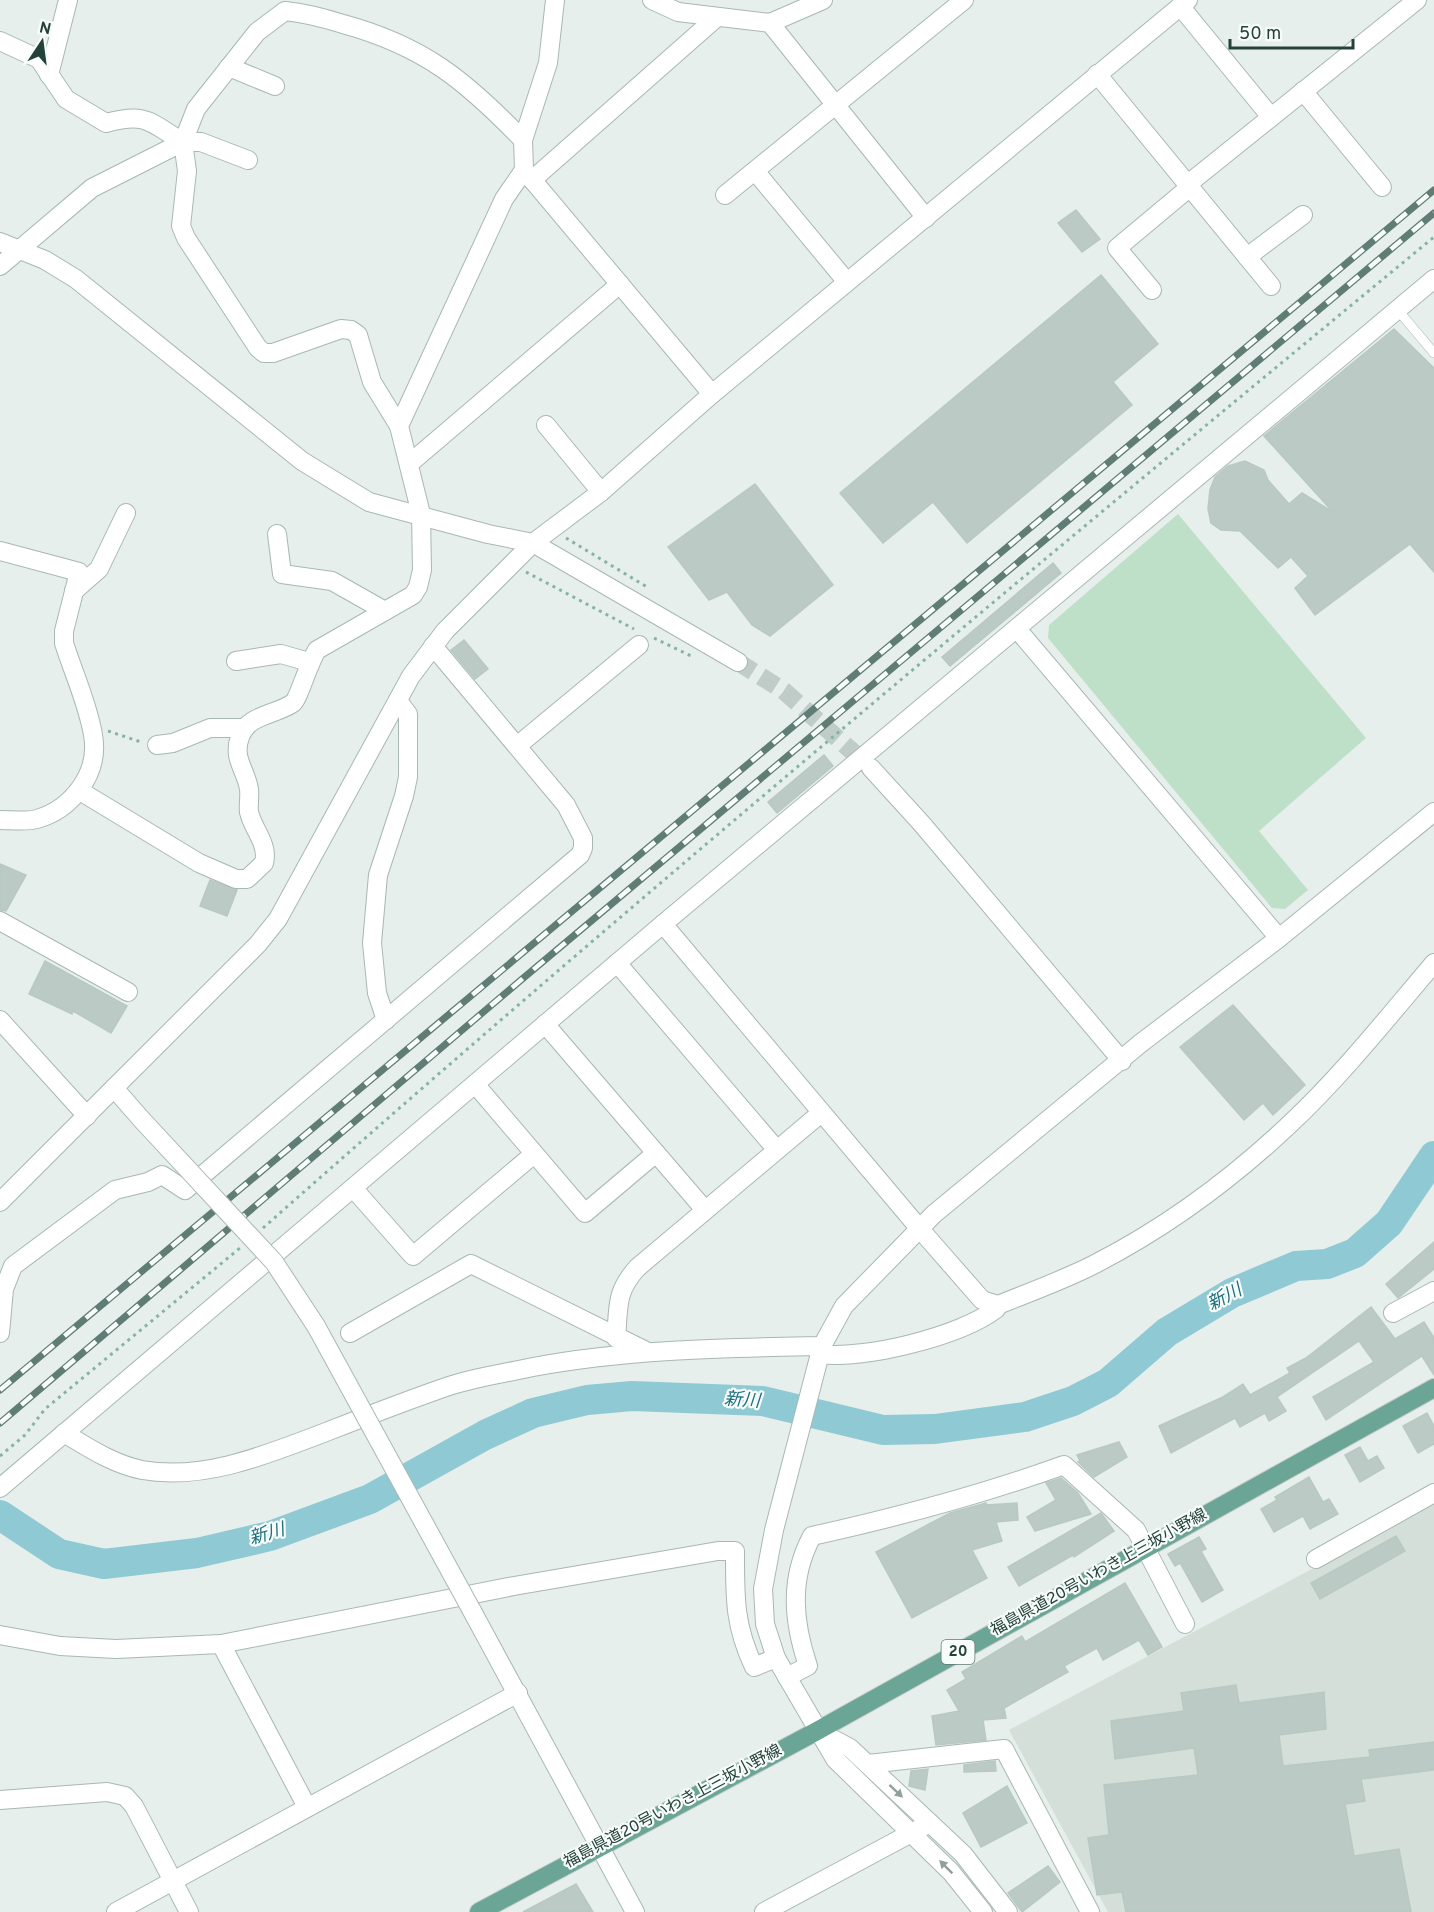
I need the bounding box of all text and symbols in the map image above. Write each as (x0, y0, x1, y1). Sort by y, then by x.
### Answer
north arrow (12, 12, 72, 72)
scale bar (1230, 12, 1353, 50)
text: N (37, 18, 53, 40)
text: 50 m (1239, 23, 1281, 46)
water label: 新川 (1204, 1278, 1248, 1317)
water label: 新川 (723, 1388, 763, 1414)
street label: 福島県道20号いわき上三坂小野線 (987, 1505, 1211, 1641)
water label: 新川 (247, 1518, 289, 1551)
road number: 20 (942, 1640, 974, 1664)
street label: 福島県道20号いわき上三坂小野線 (561, 1741, 785, 1873)
one-way arrow (888, 1784, 903, 1797)
one-way arrow (939, 1860, 953, 1874)

